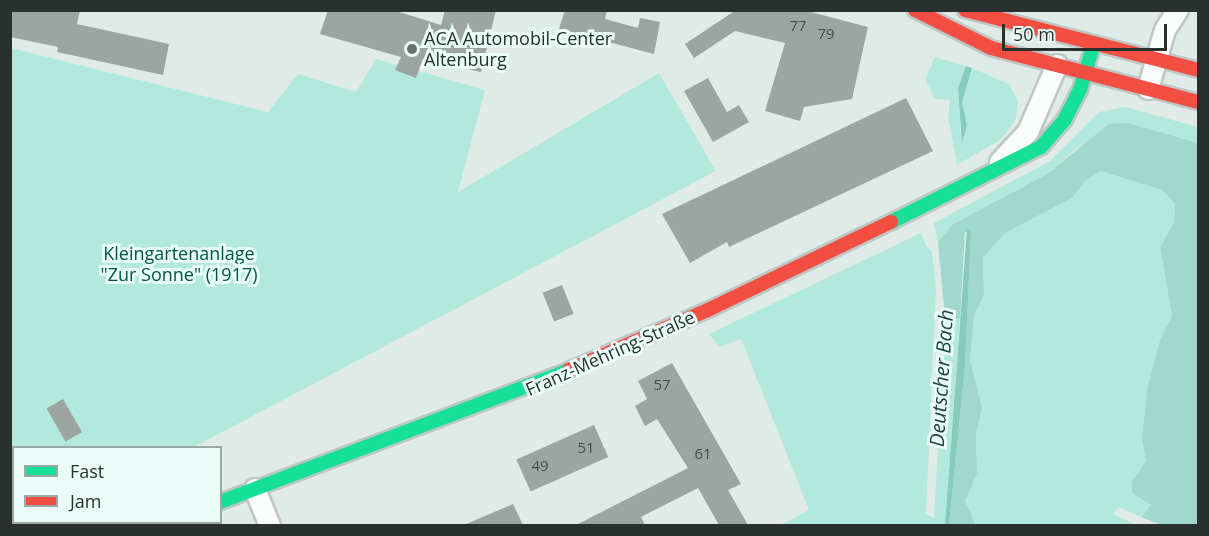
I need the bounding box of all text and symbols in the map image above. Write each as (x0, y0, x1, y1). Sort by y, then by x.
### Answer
scale bar (1005, 12, 1170, 50)
house number: 77 (789, 17, 807, 35)
text: 50 m (1013, 22, 1055, 46)
house number: 79 (817, 25, 835, 43)
place label: ACA Automobil-Center Altenburg (424, 28, 612, 70)
marker: ACA Automobil-Center Altenburg (405, 42, 419, 56)
park label: Kleingartenanlage "Zur Sonne" (1917) (100, 243, 258, 286)
street label: Franz-Mehring-Straße (522, 306, 698, 400)
water label: Deutscher Bach (924, 309, 958, 447)
house number: 57 (653, 376, 671, 394)
house number: 51 (577, 439, 595, 457)
house number: 61 (694, 445, 712, 463)
legend (12, 446, 222, 524)
house number: 49 (531, 457, 549, 475)
text: Fast (70, 459, 104, 483)
text: Jam (70, 489, 102, 513)

